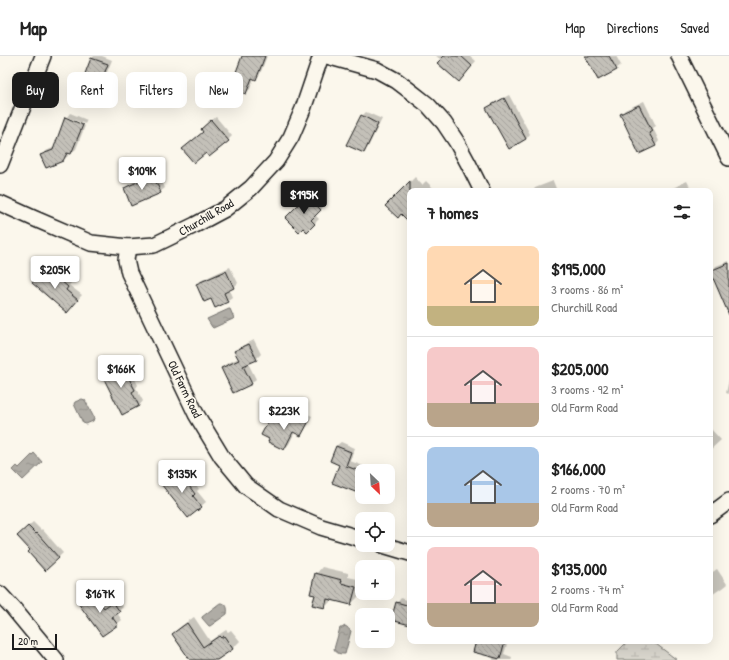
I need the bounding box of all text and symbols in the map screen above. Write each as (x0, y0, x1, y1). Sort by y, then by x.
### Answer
text: Map (20, 15, 47, 41)
text: Map (565, 18, 585, 37)
text: Directions (607, 18, 658, 37)
text: Saved (680, 18, 709, 37)
chip: Buy (12, 72, 59, 108)
chip: Rent (67, 72, 118, 108)
chip: Filters (126, 72, 187, 108)
chip: New (195, 72, 243, 108)
pin: $109K (114, 157, 170, 191)
text: $109K (128, 161, 156, 179)
pin: $195K (276, 181, 332, 215)
text: $195K (290, 185, 318, 203)
street label: Churchill Road (175, 194, 237, 240)
text: 7 homes (427, 201, 478, 224)
icon: filters (671, 201, 693, 223)
pin: $205K (27, 256, 83, 290)
text: $195,000 (551, 257, 606, 280)
text: $205K (40, 260, 70, 278)
icon: home (459, 262, 507, 310)
text: 3 rooms · 86 m² (551, 280, 623, 298)
text: Churchill Road (551, 298, 617, 316)
pin: $166K (93, 355, 149, 389)
text: $205,000 (551, 357, 609, 380)
street label: Old Farm Road (164, 358, 206, 421)
text: $166K (107, 359, 135, 377)
icon: home (459, 363, 507, 411)
text: 3 rooms · 92 m² (551, 380, 623, 398)
pin: $223K (256, 397, 312, 431)
text: Old Farm Road (551, 398, 618, 416)
text: $223K (268, 401, 300, 419)
text: $166,000 (551, 457, 606, 480)
pin: $135K (154, 460, 210, 494)
icon: home (459, 463, 507, 511)
text: $135K (167, 464, 197, 482)
north arrow (355, 464, 395, 504)
map controls (355, 464, 395, 648)
text: 2 rooms · 70 m² (551, 480, 625, 498)
text: Old Farm Road (551, 498, 618, 516)
button: locate (355, 512, 395, 552)
text: $135,000 (551, 557, 607, 580)
button: + (355, 560, 395, 600)
icon: home (459, 563, 507, 611)
pin: $167K (72, 580, 128, 614)
text: 2 rooms · 74 m² (551, 580, 624, 598)
text: $167K (85, 584, 115, 602)
text: Old Farm Road (551, 598, 618, 616)
button: − (355, 608, 395, 648)
scale bar (12, 632, 57, 651)
text: 20 m (18, 634, 38, 648)

